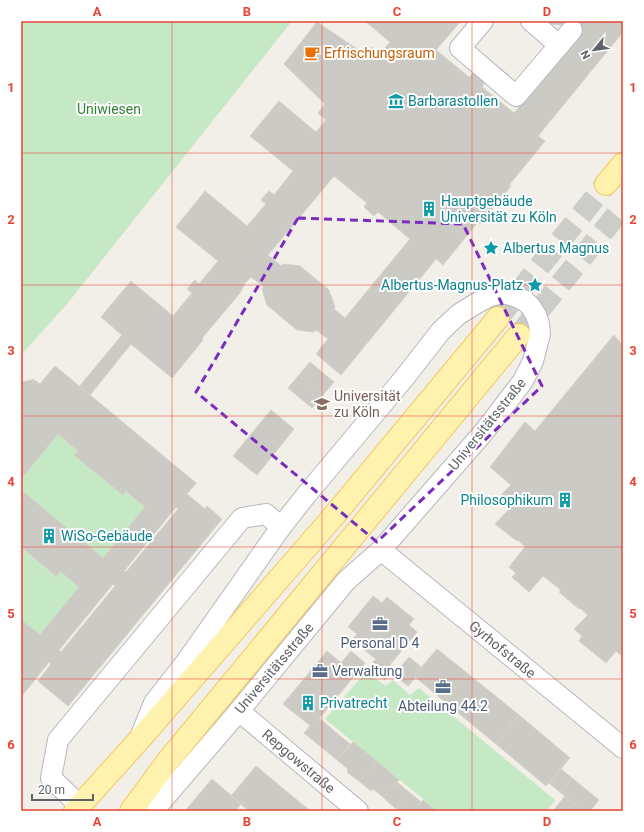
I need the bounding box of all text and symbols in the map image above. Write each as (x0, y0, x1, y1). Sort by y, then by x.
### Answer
text: A (93, 4, 102, 19)
text: B (243, 4, 251, 19)
text: C (393, 4, 402, 19)
text: D (543, 4, 551, 19)
north arrow (574, 30, 614, 70)
cafe icon: Erfrischungsraum (303, 44, 321, 62)
place label: Erfrischungsraum (324, 45, 435, 61)
text: N (578, 48, 593, 61)
text: 1 (7, 80, 15, 95)
text: 1 (629, 80, 637, 95)
museum icon: Barbarastollen (387, 92, 405, 110)
place label: Barbarastollen (408, 93, 498, 109)
park label: Uniwiesen (77, 101, 141, 117)
place label: Hauptgebäude Universität zu Köln (441, 193, 557, 225)
building icon: Hauptgebäude Universität zu Köln (420, 200, 438, 218)
text: 2 (7, 212, 15, 227)
text: 2 (629, 212, 637, 227)
place icon: Albertus Magnus (482, 239, 500, 257)
place label: Albertus Magnus (503, 240, 609, 256)
place icon: Albertus-Magnus-Platz (526, 276, 544, 294)
place label: Albertus-Magnus-Platz (381, 277, 523, 293)
text: 3 (7, 343, 15, 358)
text: 3 (629, 343, 637, 358)
street label: Universitätsstraße (445, 375, 529, 473)
place label: Universität zu Köln (334, 388, 401, 420)
school or university icon: Universität zu Köln (313, 395, 331, 413)
text: 4 (7, 474, 15, 489)
text: 4 (629, 474, 637, 489)
building icon: Philosophikum (556, 491, 574, 509)
place label: Philosophikum (460, 492, 553, 508)
building icon: WiSo-Gebäude (40, 527, 58, 545)
place label: WiSo-Gebäude (61, 528, 152, 544)
text: 5 (7, 606, 15, 621)
text: 5 (629, 606, 637, 621)
office icon: Personal D 4 (371, 615, 389, 633)
street label: Gyrhofstraße (466, 618, 539, 681)
street label: Universitätsstraße (231, 619, 317, 717)
place label: Personal D 4 (341, 635, 420, 651)
office icon: Verwaltung (311, 662, 329, 680)
place label: Verwaltung (332, 663, 402, 679)
office icon: Abteilung 44.2 (434, 678, 452, 696)
building icon: Privatrecht (299, 694, 317, 712)
place label: Privatrecht (320, 695, 388, 711)
place label: Abteilung 44.2 (398, 698, 488, 714)
street label: Repgowstraße (259, 726, 338, 796)
text: 6 (7, 737, 15, 752)
text: 6 (629, 737, 637, 752)
scale bar (32, 776, 93, 802)
text: 20 m (38, 783, 65, 797)
text: A (93, 814, 102, 829)
text: B (243, 814, 251, 829)
text: C (393, 814, 402, 829)
text: D (543, 814, 551, 829)

